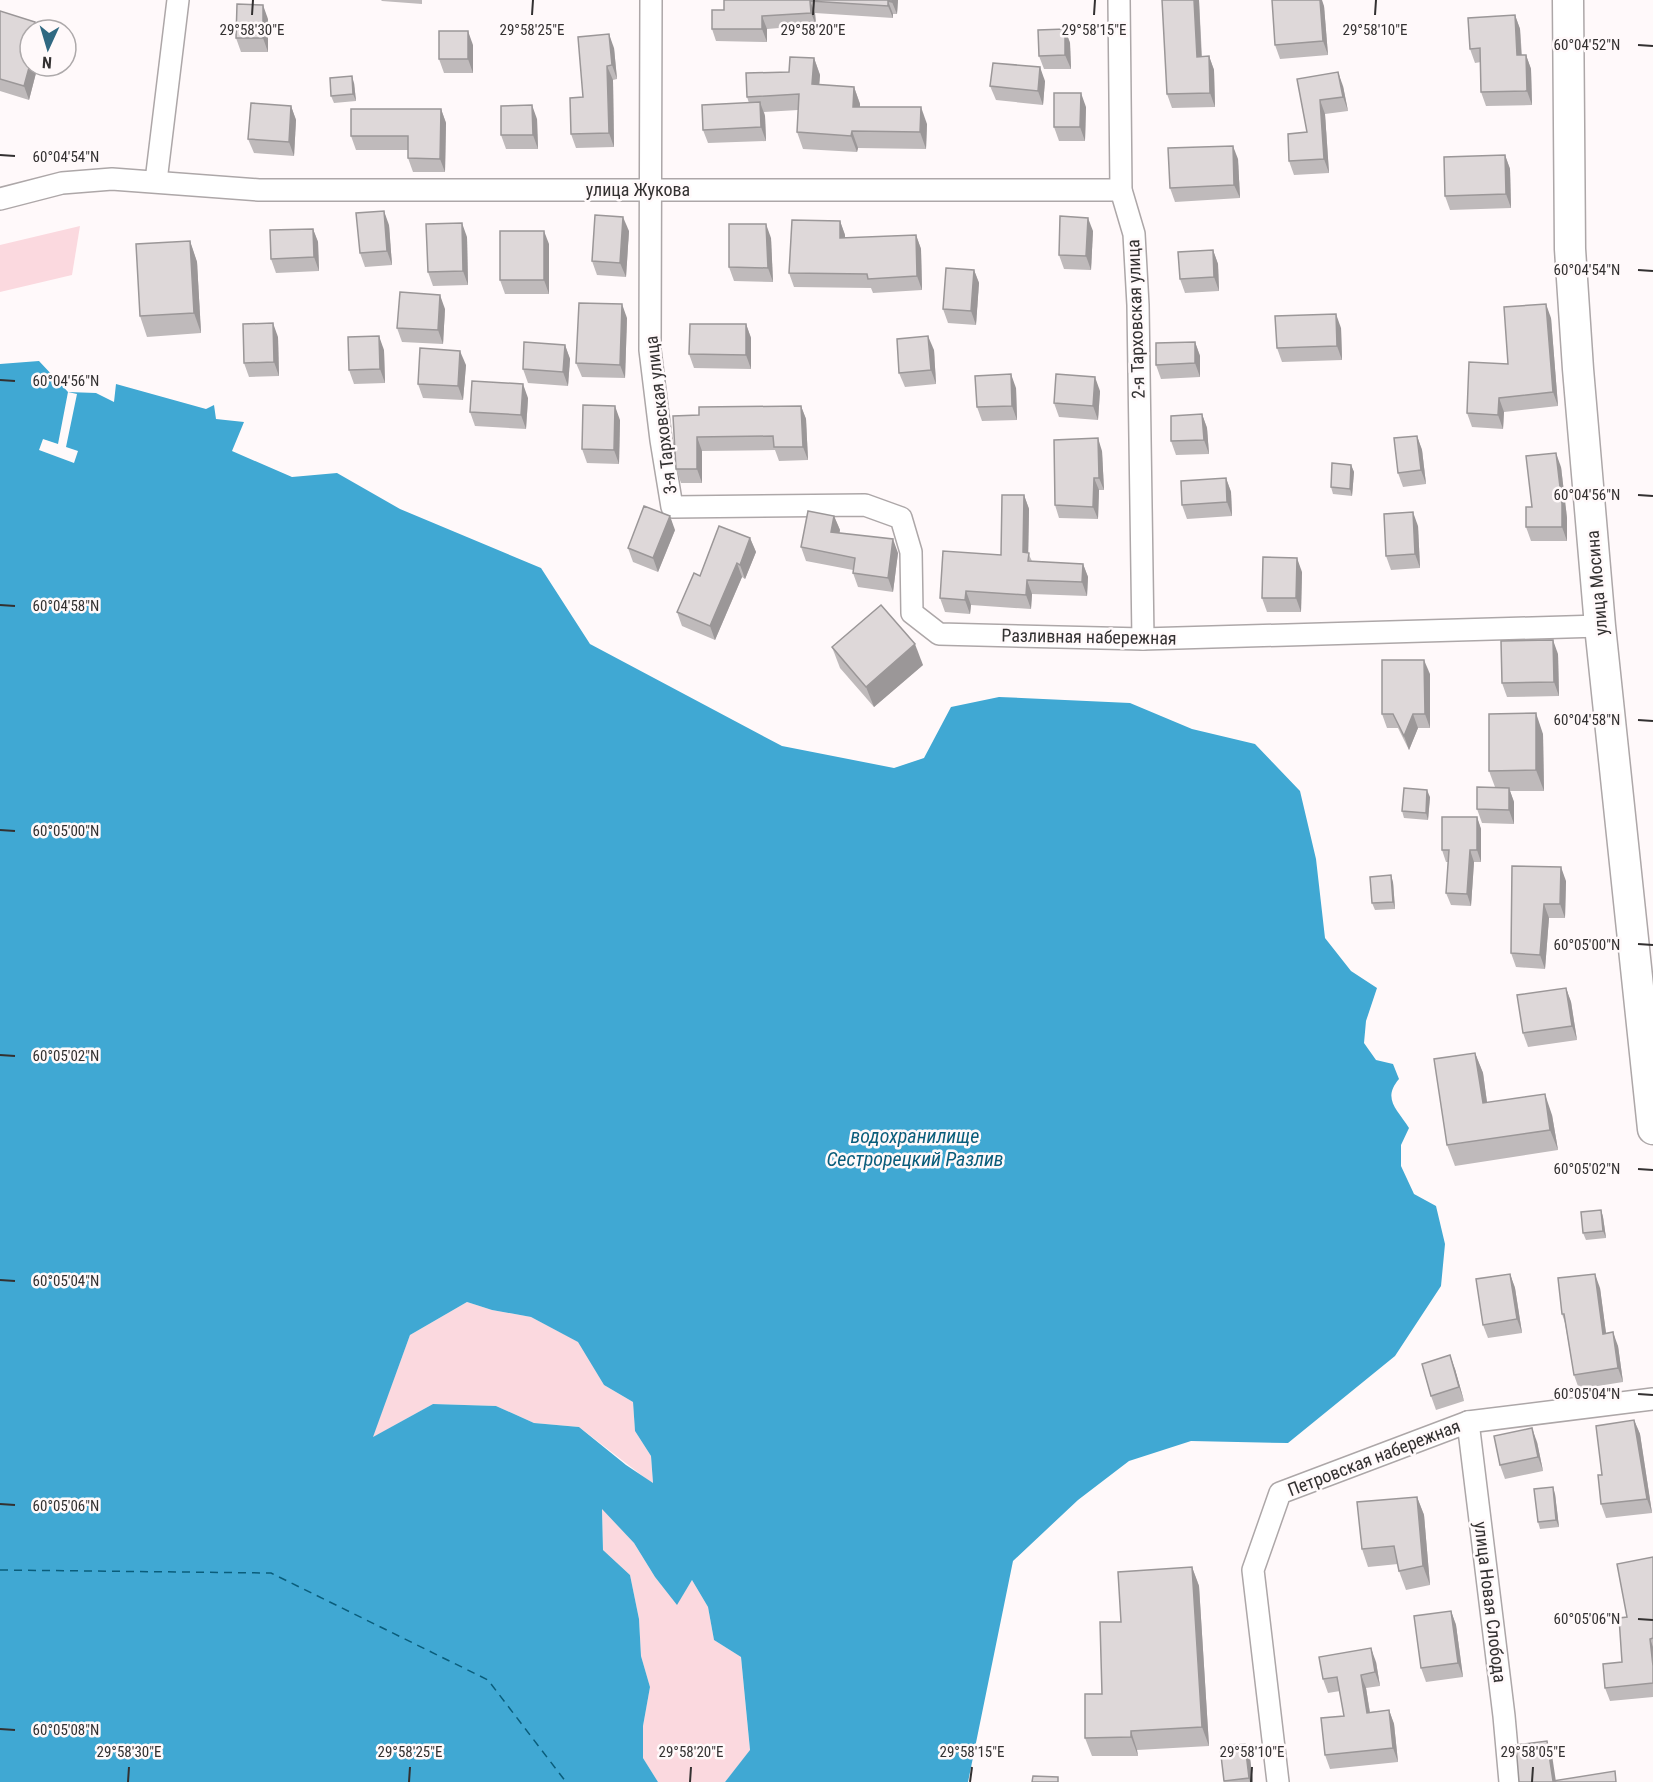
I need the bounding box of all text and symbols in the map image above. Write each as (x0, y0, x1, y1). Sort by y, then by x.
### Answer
north arrow (18, 18, 78, 78)
text: 29°58'30"E (220, 21, 284, 39)
text: 29°58'25"E (500, 21, 564, 39)
text: 29°58'20"E (781, 21, 845, 39)
text: 29°58'15"E (1062, 21, 1126, 39)
text: 29°58'10"E (1343, 21, 1407, 39)
text: 60°04'52"N (1554, 36, 1620, 54)
text: N (41, 53, 53, 72)
text: 60°04'54"N (33, 148, 99, 166)
street label: улица Жукова (586, 179, 690, 200)
street label: 2-я Тарховская улица (1122, 239, 1149, 399)
text: 60°04'54"N (1554, 261, 1620, 279)
street label: 3-я Тарховская улица (640, 335, 681, 495)
text: 60°04'56"N (33, 372, 99, 390)
text: 60°04'56"N (1554, 486, 1620, 504)
street label: улица Мосина (1581, 530, 1612, 637)
text: 60°04'58"N (33, 597, 99, 615)
street label: Разливная набережная (1001, 624, 1177, 649)
text: 60°04'58"N (1554, 711, 1620, 729)
text: 60°05'00"N (33, 822, 99, 840)
text: 60°05'00"N (1554, 936, 1620, 954)
text: 60°05'02"N (33, 1047, 99, 1065)
water label: водохранилище Сестрорецкий Разлив (826, 1124, 1004, 1171)
text: 60°05'02"N (1554, 1160, 1620, 1178)
text: 60°05'04"N (33, 1272, 99, 1290)
text: 60°05'04"N (1554, 1385, 1620, 1403)
street label: Петровская набережная (1285, 1415, 1463, 1500)
text: 60°05'06"N (33, 1497, 99, 1515)
street label: улица Новая Слобода (1470, 1520, 1511, 1684)
text: 60°05'06"N (1554, 1610, 1620, 1628)
text: 60°05'08"N (33, 1721, 99, 1739)
text: 29°58'30"E (97, 1743, 161, 1761)
text: 29°58'25"E (378, 1743, 442, 1761)
text: 29°58'20"E (659, 1743, 723, 1761)
text: 29°58'15"E (940, 1743, 1004, 1761)
text: 29°58'10"E (1220, 1743, 1284, 1761)
text: 29°58'05"E (1501, 1743, 1565, 1761)

